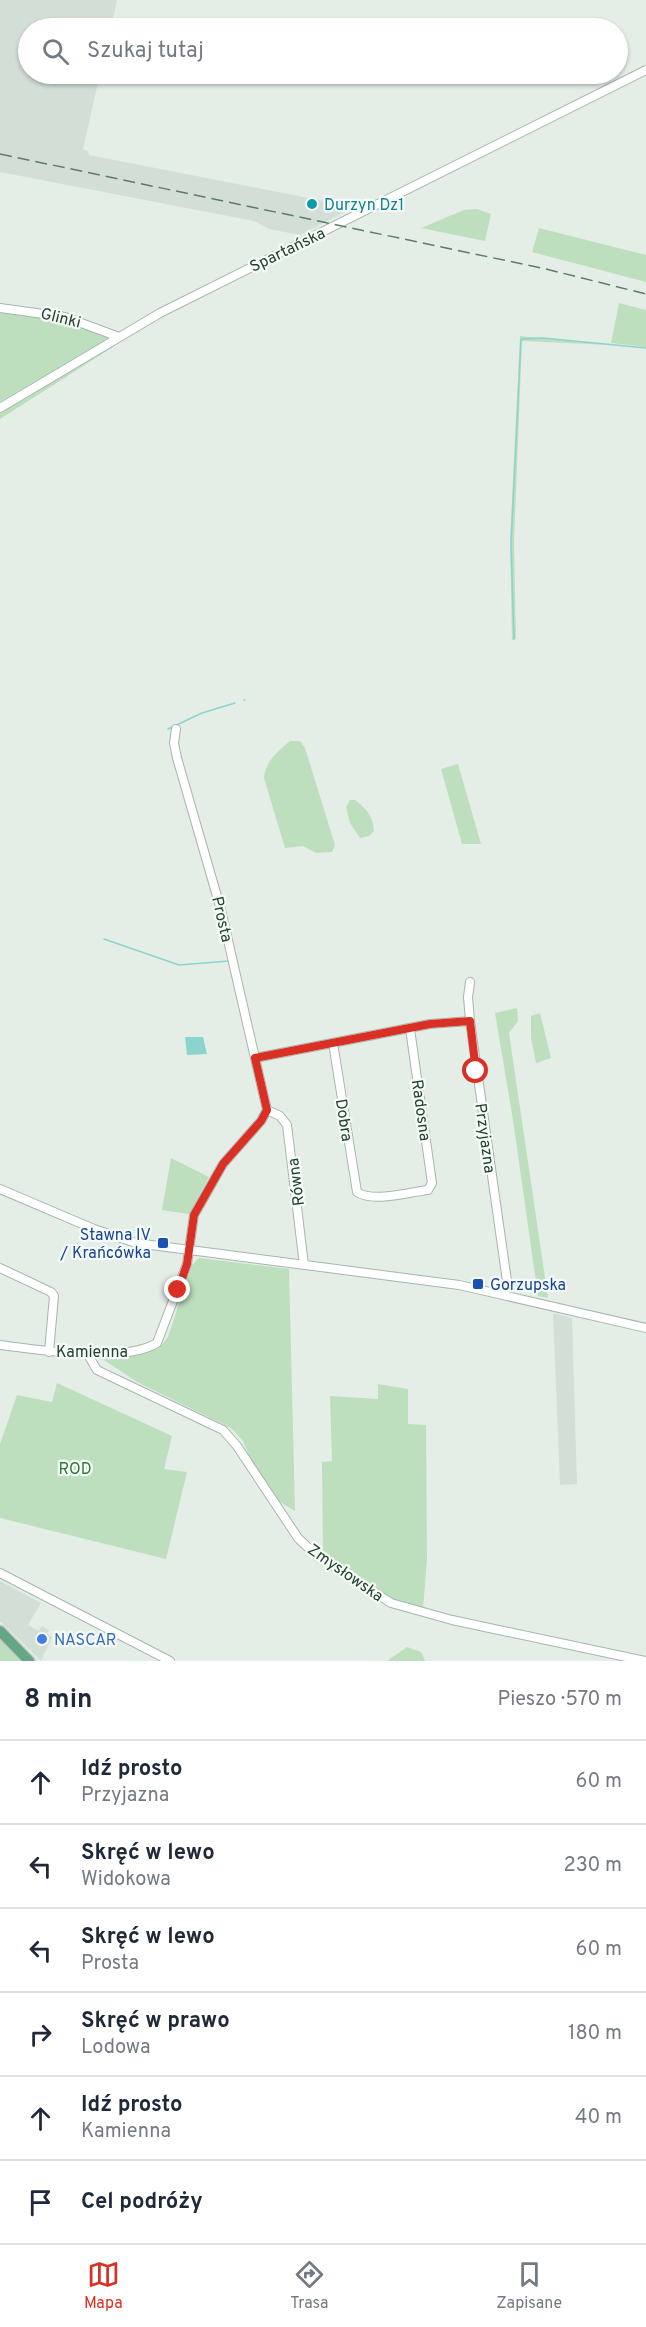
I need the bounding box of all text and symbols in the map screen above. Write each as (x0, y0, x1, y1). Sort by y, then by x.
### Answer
search box (18, 18, 628, 84)
icon: search (39, 35, 72, 68)
text: Szukaj tutaj (87, 38, 204, 65)
place label: Durzyn Dz1 (324, 196, 404, 216)
marker: Durzyn Dz1 (305, 197, 319, 211)
street label: Spartańska (247, 224, 329, 278)
street label: Glinki (38, 304, 83, 334)
street label: Prosta (206, 895, 236, 944)
route start (462, 1057, 488, 1083)
street label: Radosna (406, 1078, 434, 1142)
street label: Dobra (330, 1098, 356, 1143)
street label: Przyjazna (469, 1102, 499, 1175)
street label: Równa (284, 1157, 310, 1207)
place label: Stawna IV / Krańcówka (59, 1226, 151, 1264)
marker: Stawna IV / Krańcówka (156, 1236, 170, 1250)
route end (164, 1276, 190, 1302)
place label: Gorzupska (490, 1276, 566, 1296)
marker: Gorzupska (471, 1277, 485, 1291)
street label: Kamienna (56, 1343, 128, 1363)
park label: ROD (58, 1460, 92, 1480)
street label: Zmysłowska (303, 1540, 387, 1607)
place label: NASCAR (54, 1631, 116, 1651)
marker: NASCAR (35, 1632, 49, 1646)
text: 8 min (24, 1684, 92, 1717)
text: Pieszo · 570 m (498, 1687, 622, 1713)
text: Idź prosto (81, 1756, 183, 1783)
icon: ahead (24, 1766, 57, 1799)
text: 60 m (576, 1769, 622, 1795)
text: Przyjazna (81, 1783, 169, 1809)
text: Skręć w lewo (81, 1840, 215, 1867)
icon: left (24, 1850, 57, 1883)
text: 230 m (563, 1853, 622, 1879)
text: Widokowa (81, 1867, 171, 1893)
text: Skręć w lewo (81, 1924, 215, 1951)
icon: left (24, 1934, 57, 1967)
text: 60 m (576, 1937, 622, 1963)
text: Prosta (81, 1951, 139, 1977)
text: Skręć w prawo (81, 2008, 230, 2035)
icon: right (24, 2018, 57, 2051)
text: 180 m (568, 2021, 622, 2047)
text: Lodowa (81, 2035, 150, 2061)
text: Idź prosto (81, 2092, 183, 2119)
icon: ahead (24, 2102, 57, 2135)
text: 40 m (575, 2105, 622, 2131)
text: Kamienna (81, 2119, 171, 2145)
icon: arrive (24, 2186, 57, 2219)
text: Cel podróży (81, 2189, 203, 2216)
tab: Mapa (84, 2258, 123, 2314)
tab: Trasa (290, 2258, 328, 2314)
tab: Zapisane (496, 2258, 562, 2314)

